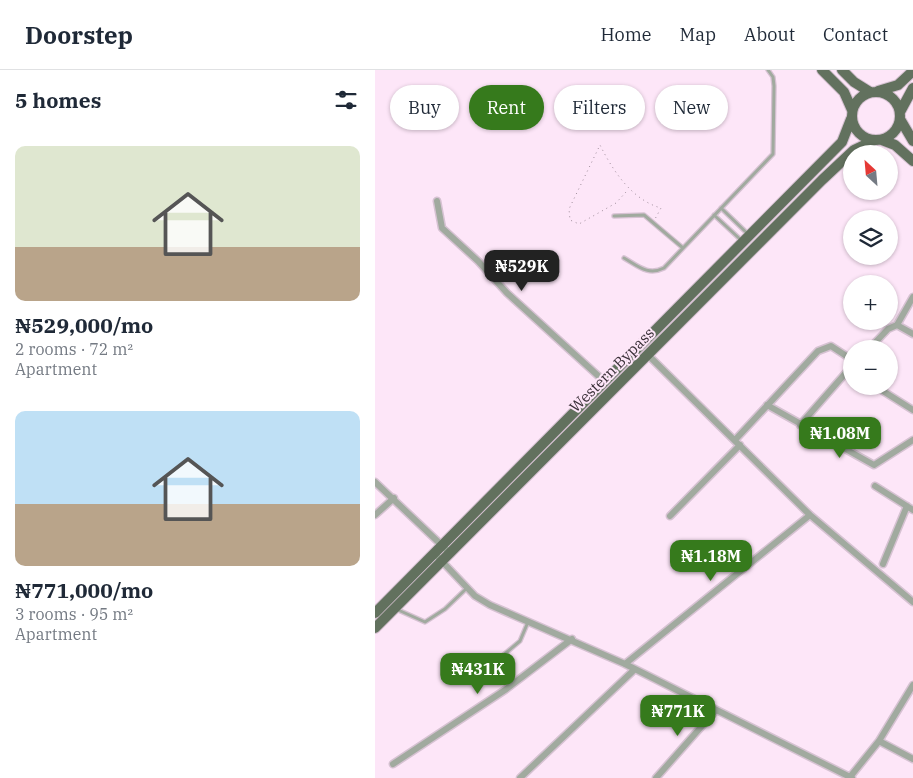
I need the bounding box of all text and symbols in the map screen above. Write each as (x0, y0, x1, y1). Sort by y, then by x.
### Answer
text: Doorstep (25, 19, 133, 51)
text: Home (600, 23, 652, 46)
text: Map (680, 23, 716, 46)
text: About (744, 23, 795, 46)
text: Contact (823, 23, 888, 46)
chip: Buy (390, 85, 459, 130)
chip: Rent (469, 85, 544, 130)
chip: Filters (554, 85, 645, 130)
chip: New (655, 85, 728, 130)
text: 5 homes (15, 86, 101, 114)
icon: filters (332, 86, 360, 114)
north arrow (843, 145, 897, 200)
map controls (843, 145, 898, 395)
icon: home (143, 179, 233, 269)
button: layers (843, 210, 898, 265)
pin: ₦529K (487, 250, 557, 292)
text: ₦529K (495, 256, 549, 276)
button: + (843, 275, 898, 330)
text: ₦529,000/mo (15, 311, 153, 339)
street label: Western Bypass (565, 323, 658, 416)
text: 2 rooms · 72 m² (15, 339, 133, 359)
button: − (843, 340, 898, 395)
text: Apartment (15, 359, 97, 379)
pin: ₦1.08M (799, 416, 881, 459)
text: ₦1.08M (810, 423, 870, 443)
icon: home (143, 444, 233, 534)
pin: ₦1.18M (670, 540, 752, 582)
text: ₦1.18M (681, 546, 741, 566)
text: ₦771,000/mo (15, 576, 153, 604)
text: 3 rooms · 95 m² (15, 604, 133, 624)
text: Apartment (15, 624, 97, 644)
pin: ₦431K (443, 652, 513, 695)
text: ₦431K (451, 659, 505, 679)
pin: ₦771K (643, 694, 713, 737)
text: ₦771K (651, 701, 705, 721)

